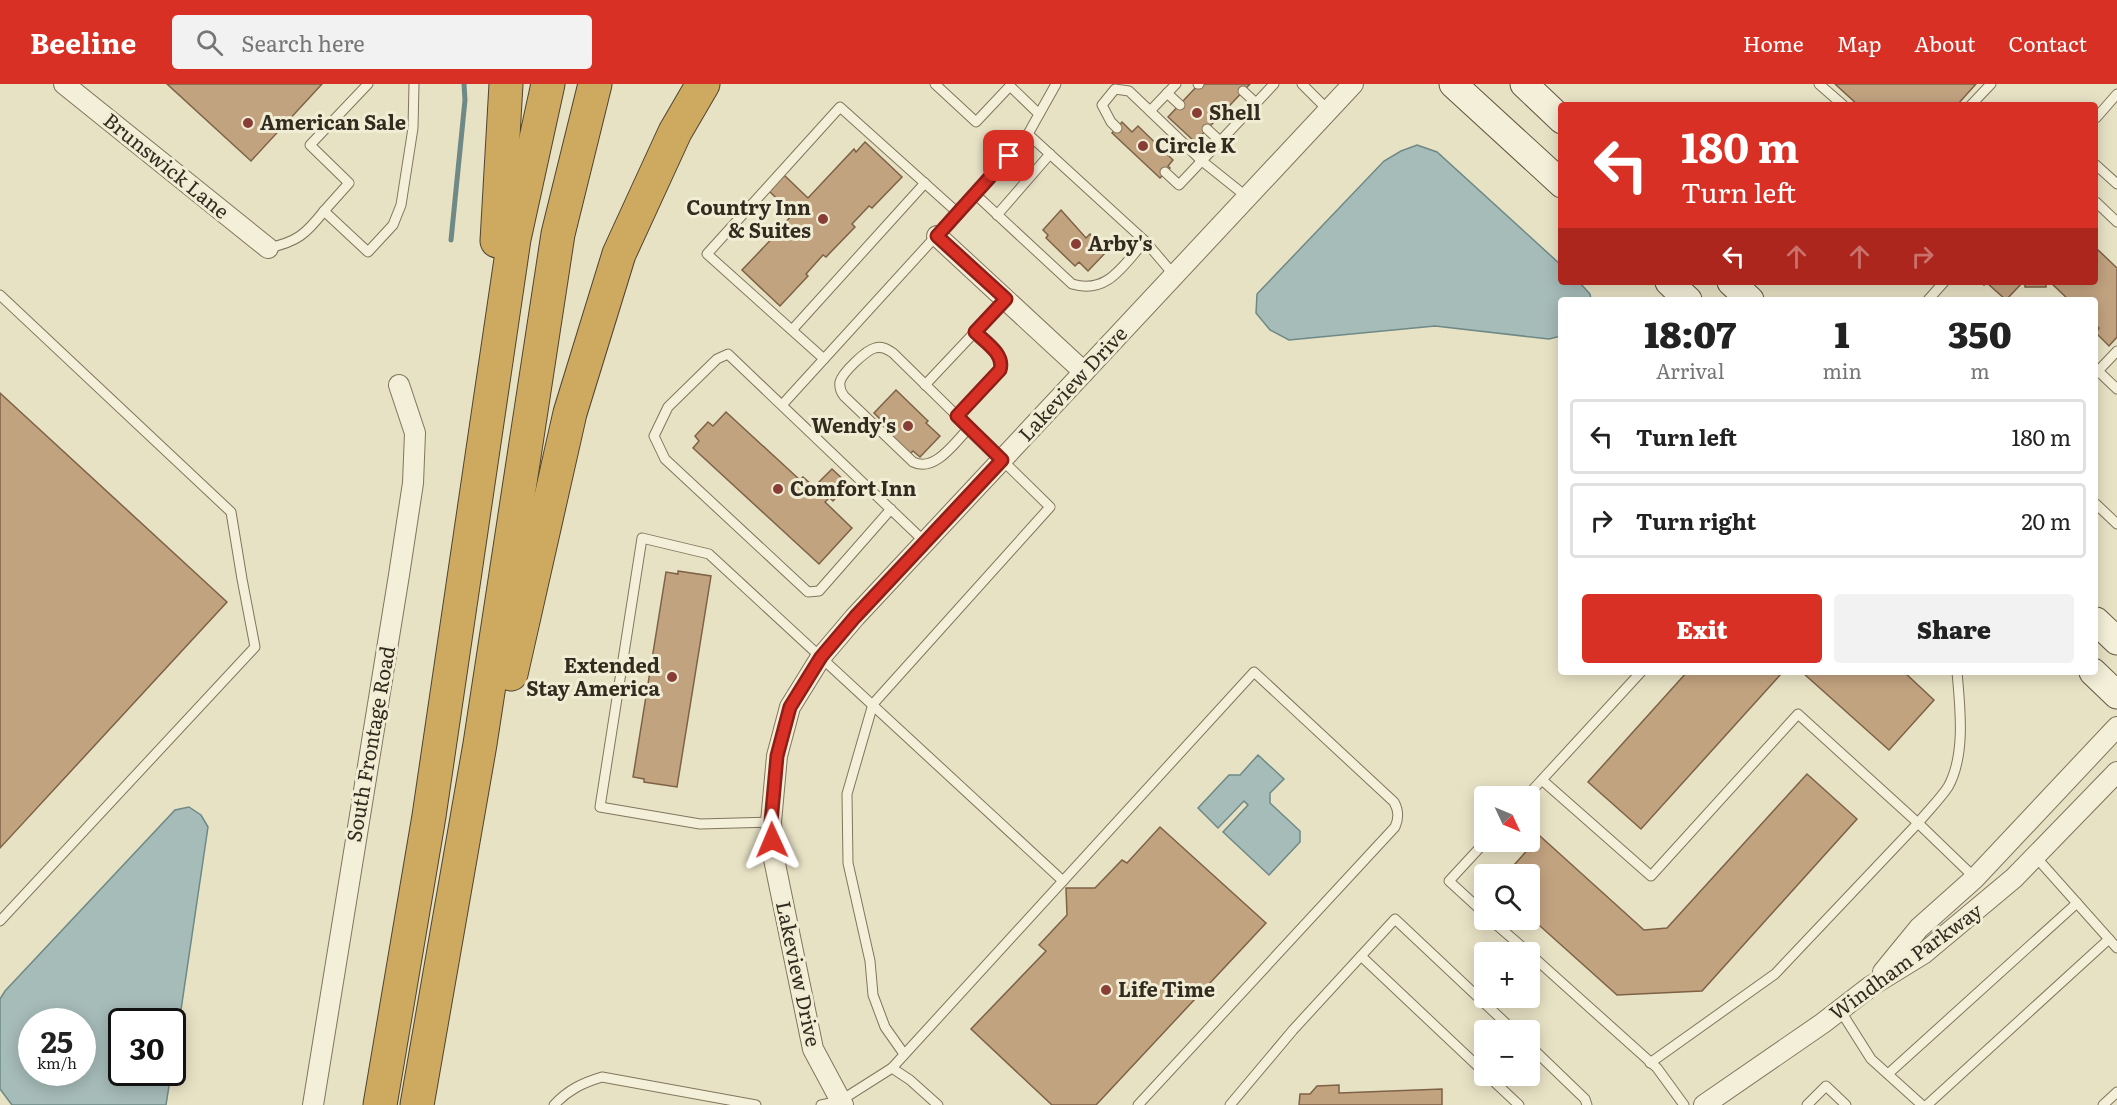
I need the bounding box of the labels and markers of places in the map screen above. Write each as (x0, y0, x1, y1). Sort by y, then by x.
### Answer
place label: Shell (1209, 96, 1261, 126)
place label: American Sale (260, 106, 406, 136)
marker: Shell (1190, 106, 1204, 120)
marker: American Sale (241, 116, 255, 130)
place label: Circle K (1155, 129, 1236, 159)
pin (983, 130, 1034, 181)
marker: Circle K (1136, 139, 1150, 153)
place label: Country Inn & Suites (686, 191, 811, 244)
marker: Country Inn & Suites (816, 212, 830, 226)
place label: Arby's (1088, 227, 1153, 257)
marker: Arby's (1069, 237, 1083, 251)
place label: Wendy's (811, 409, 896, 439)
marker: Wendy's (901, 419, 915, 433)
place label: Comfort Inn (790, 472, 916, 502)
marker: Comfort Inn (771, 482, 785, 496)
place label: Extended Stay America (526, 649, 660, 702)
marker: Extended Stay America (665, 670, 679, 684)
place label: Life Time (1118, 973, 1215, 1003)
marker: Life Time (1099, 983, 1113, 997)

